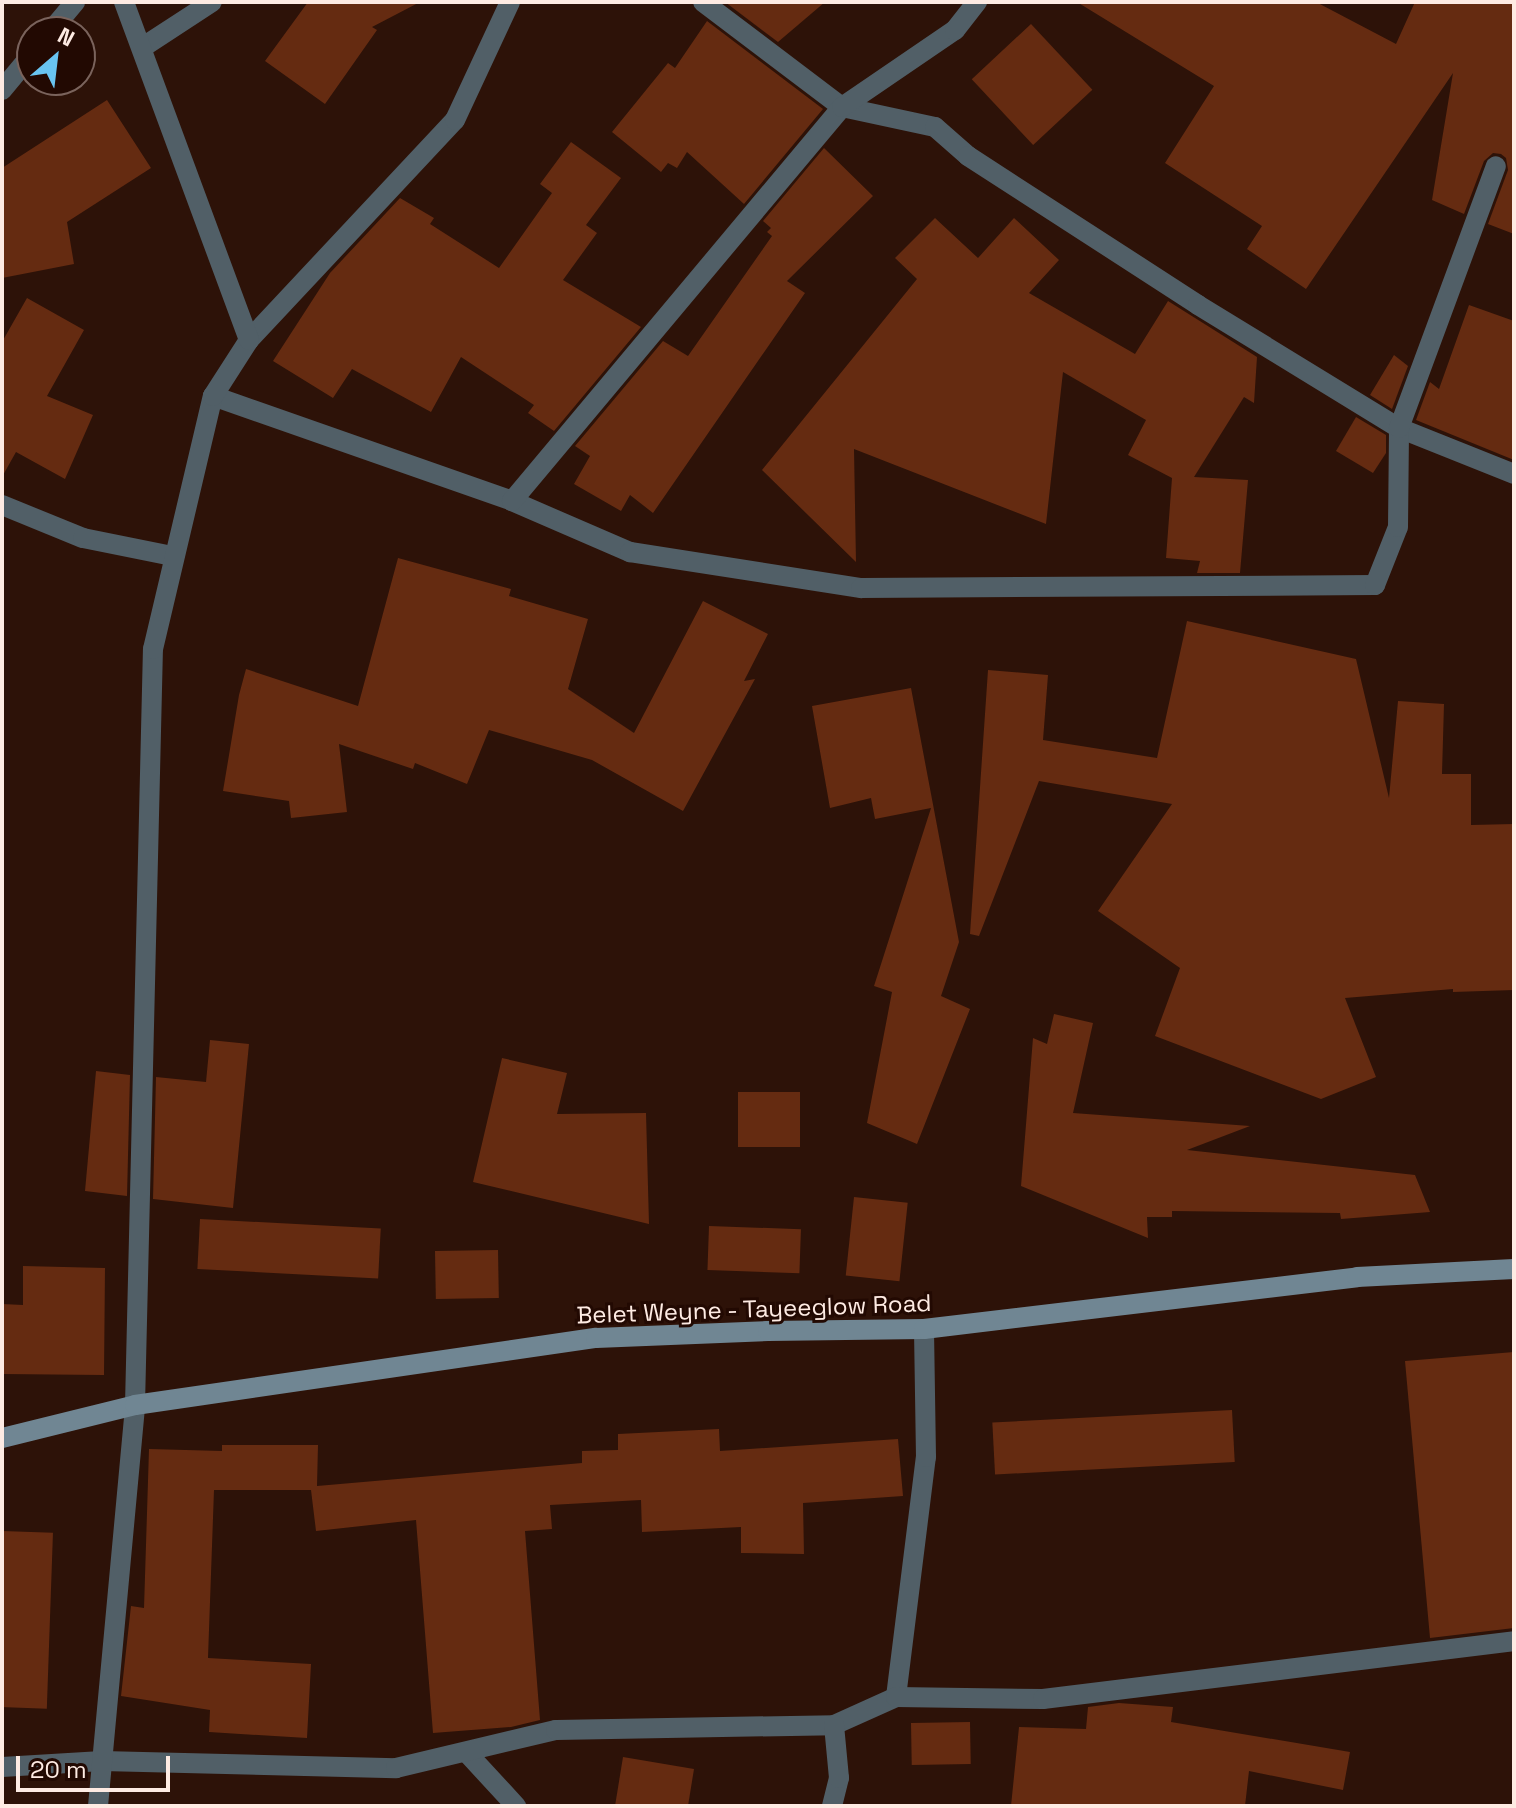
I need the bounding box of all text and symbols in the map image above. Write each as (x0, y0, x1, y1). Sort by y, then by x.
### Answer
north arrow (16, 16, 96, 96)
text: N (53, 21, 79, 52)
street label: Belet Weyne - Tayeeglow Road (575, 1288, 933, 1330)
scale bar (20, 1740, 174, 1790)
text: 20 m (30, 1754, 87, 1785)

